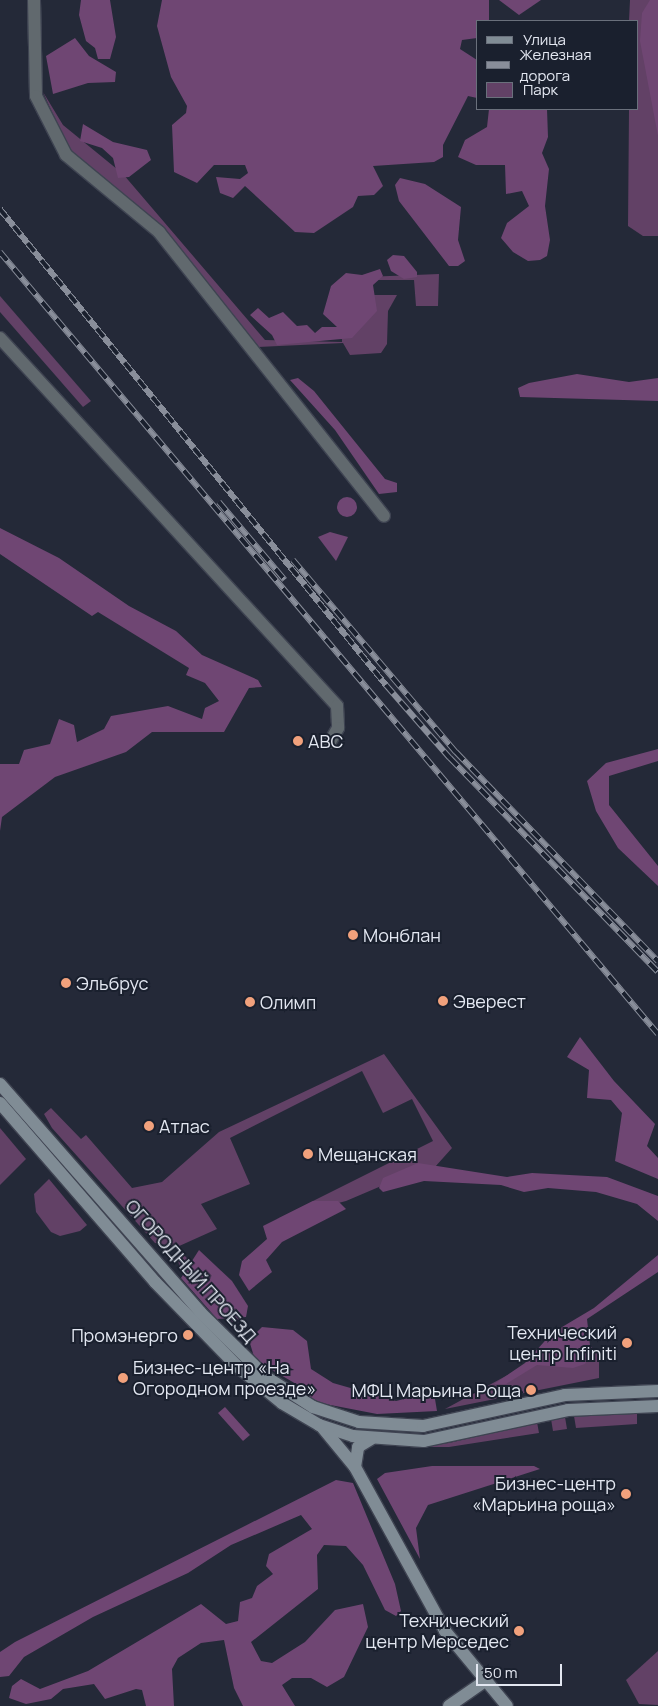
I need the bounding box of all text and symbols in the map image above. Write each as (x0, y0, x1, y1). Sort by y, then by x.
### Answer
legend (476, 20, 638, 110)
text: Улица (523, 29, 566, 50)
text: Железная дорога (520, 44, 591, 86)
text: Парк (523, 79, 558, 100)
place label: ABC (308, 730, 343, 752)
marker: ABC (292, 735, 304, 747)
place label: Монблан (363, 924, 441, 946)
marker: Монблан (347, 929, 359, 941)
place label: Эльбрус (76, 972, 149, 994)
marker: Эльбрус (60, 977, 72, 989)
place label: Эверест (453, 990, 526, 1012)
place label: Олимп (260, 991, 316, 1013)
marker: Эверест (437, 995, 449, 1007)
marker: Олимп (244, 996, 256, 1008)
place label: Атлас (159, 1115, 210, 1137)
marker: Атлас (143, 1120, 155, 1132)
place label: Мещанская (318, 1143, 417, 1165)
marker: Мещанская (302, 1148, 314, 1160)
street label: ОГОРОДНЫЙ ПРОЕЗД (121, 1195, 261, 1347)
place label: Технический центр Infiniti (507, 1322, 617, 1365)
place label: Промэнерго (71, 1324, 178, 1346)
marker: Промэнерго (182, 1329, 194, 1341)
marker: Технический центр Infiniti (621, 1337, 633, 1349)
place label: Бизнес-центр «На Огородном проезде» (133, 1357, 316, 1400)
marker: Бизнес-центр «На Огородном проезде» (117, 1372, 129, 1384)
place label: МФЦ Марьина Роща (352, 1379, 521, 1401)
marker: МФЦ Марьина Роща (525, 1384, 537, 1396)
place label: Бизнес-центр «Марьина роща» (472, 1473, 616, 1516)
marker: Бизнес-центр «Марьина роща» (620, 1488, 632, 1500)
place label: Технический центр Мерседес (365, 1610, 509, 1652)
marker: Технический центр Мерседес (513, 1625, 525, 1637)
scale bar (478, 1654, 564, 1686)
text: 50 m (484, 1662, 518, 1683)

